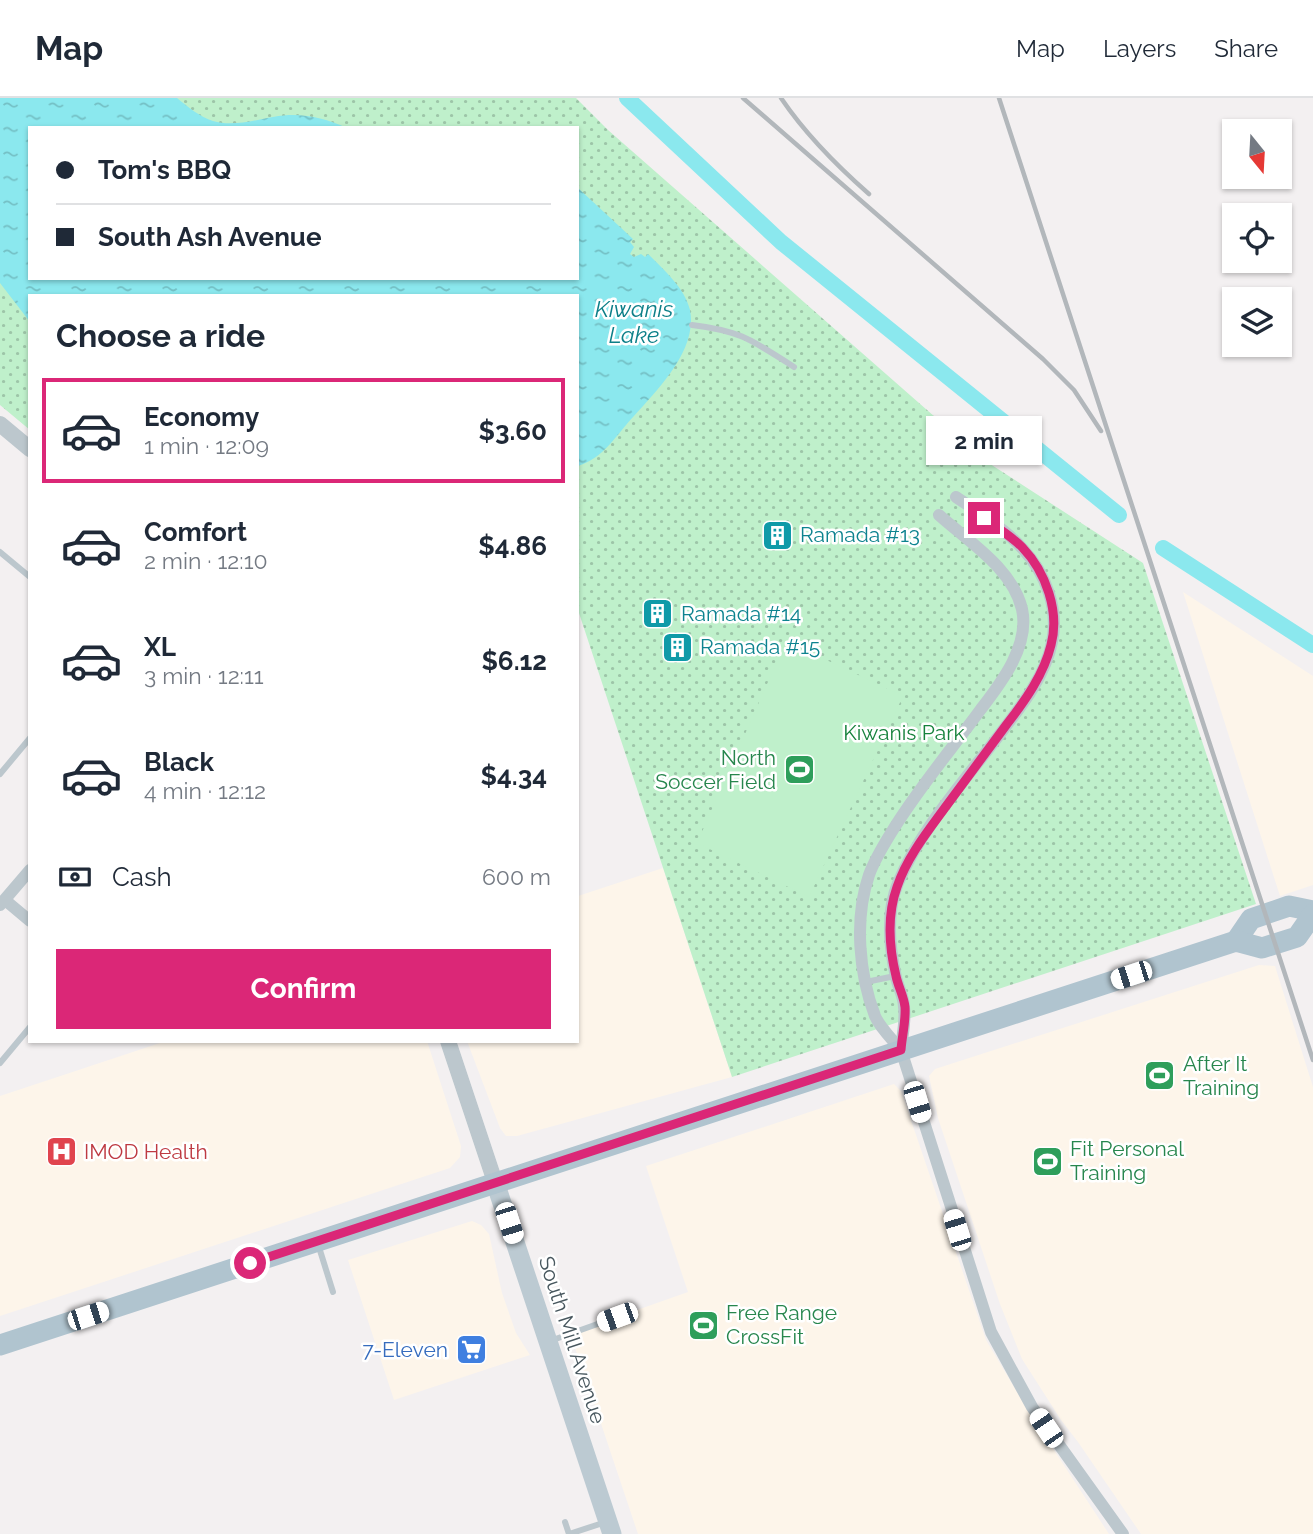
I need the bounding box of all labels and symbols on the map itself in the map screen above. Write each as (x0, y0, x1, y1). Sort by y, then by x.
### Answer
north arrow (1222, 119, 1292, 189)
water label: Kiwanis Lake (595, 295, 673, 348)
callout: 2 min (926, 416, 1042, 466)
route end (968, 502, 1000, 534)
building icon: Ramada #13 (760, 518, 794, 552)
place label: Ramada #13 (800, 522, 920, 547)
building icon: Ramada #14 (641, 597, 675, 631)
place label: Ramada #14 (681, 601, 801, 626)
building icon: Ramada #15 (660, 630, 694, 664)
place label: Ramada #15 (700, 634, 820, 659)
park label: Kiwanis Park (843, 720, 965, 745)
place label: North Soccer Field (655, 745, 776, 794)
sports icon: North Soccer Field (782, 753, 816, 787)
car (1108, 959, 1155, 991)
place label: After It Training (1183, 1051, 1259, 1100)
sports icon: After It Training (1143, 1059, 1177, 1093)
car (901, 1079, 934, 1125)
hospital icon: IMOD Health (44, 1135, 78, 1169)
place label: Fit Personal Training (1070, 1136, 1184, 1185)
place label: IMOD Health (84, 1139, 208, 1164)
sports icon: Fit Personal Training (1030, 1144, 1064, 1178)
car (493, 1200, 526, 1246)
car (941, 1207, 974, 1253)
route start (234, 1247, 266, 1279)
street label: South Mill Avenue (534, 1253, 611, 1427)
car (65, 1300, 112, 1332)
car (594, 1300, 641, 1334)
place label: Free Range CrossFit (726, 1300, 837, 1349)
sports icon: Free Range CrossFit (686, 1308, 720, 1342)
supermarket icon: 7-Eleven (454, 1333, 488, 1367)
place label: 7-Eleven (363, 1337, 448, 1362)
car (1026, 1405, 1067, 1451)

